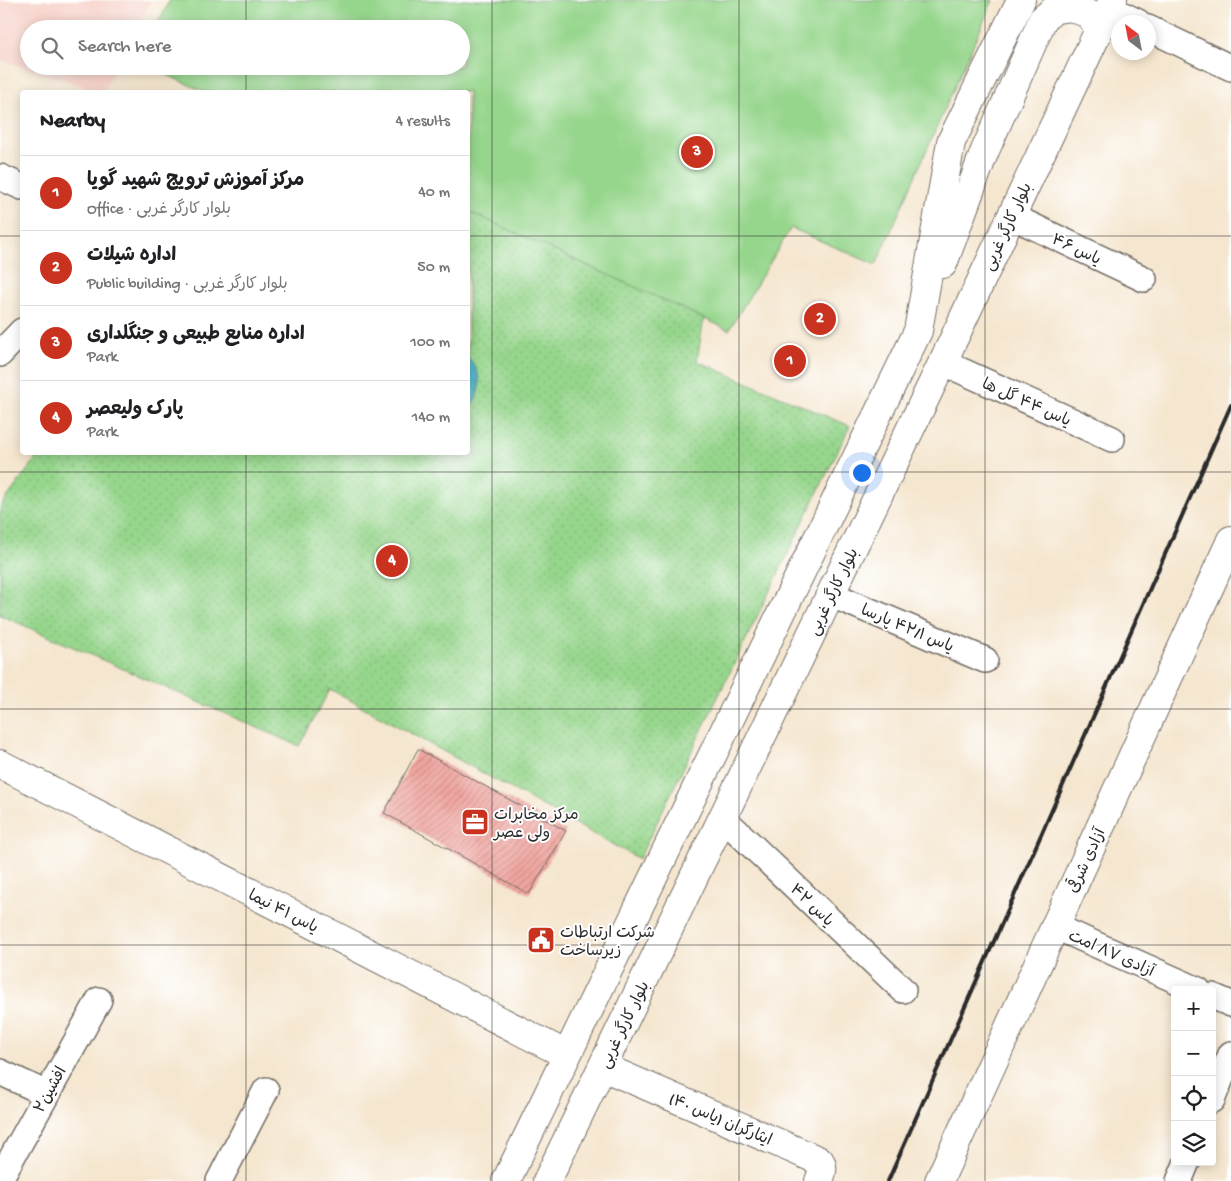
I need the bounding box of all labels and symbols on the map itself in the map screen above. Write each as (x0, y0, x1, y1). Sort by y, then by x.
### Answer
north arrow (1111, 15, 1156, 60)
pin: 3 (681, 133, 713, 171)
street label: بلوار کارگر غربی (978, 179, 1038, 274)
street label: یاس ۴۶ (1048, 231, 1103, 271)
pin: 2 (804, 300, 836, 338)
pin: 1 (774, 342, 806, 380)
street label: یاس ۴۴ گل ها (978, 373, 1074, 432)
your location (849, 460, 875, 486)
pin: 4 (376, 542, 408, 580)
street label: بلوار کارگر غربی (803, 545, 864, 639)
street label: یاس ۴۲/۱ پارسا (857, 602, 956, 658)
office icon: مرکز مخابرات ولی عصر (460, 807, 490, 837)
place label: مرکز مخابرات ولی عصر (492, 807, 579, 844)
street label: آزادی شرقی (1061, 824, 1112, 897)
street label: یاس ۴۲ (785, 881, 836, 932)
street label: یاس ۴۱ نیما (244, 887, 321, 939)
public building icon: شرکت ارتباطات زیرساخت (526, 925, 556, 955)
place label: شرکت ارتباطات زیرساخت (560, 925, 655, 962)
street label: آزادی ۸۷ امت (1065, 927, 1158, 983)
street label: بلوار کارگر غربی (594, 978, 655, 1072)
street label: افشین۲ (32, 1064, 73, 1117)
street label: ایثارگران (یاس ۴۰) (665, 1088, 775, 1151)

